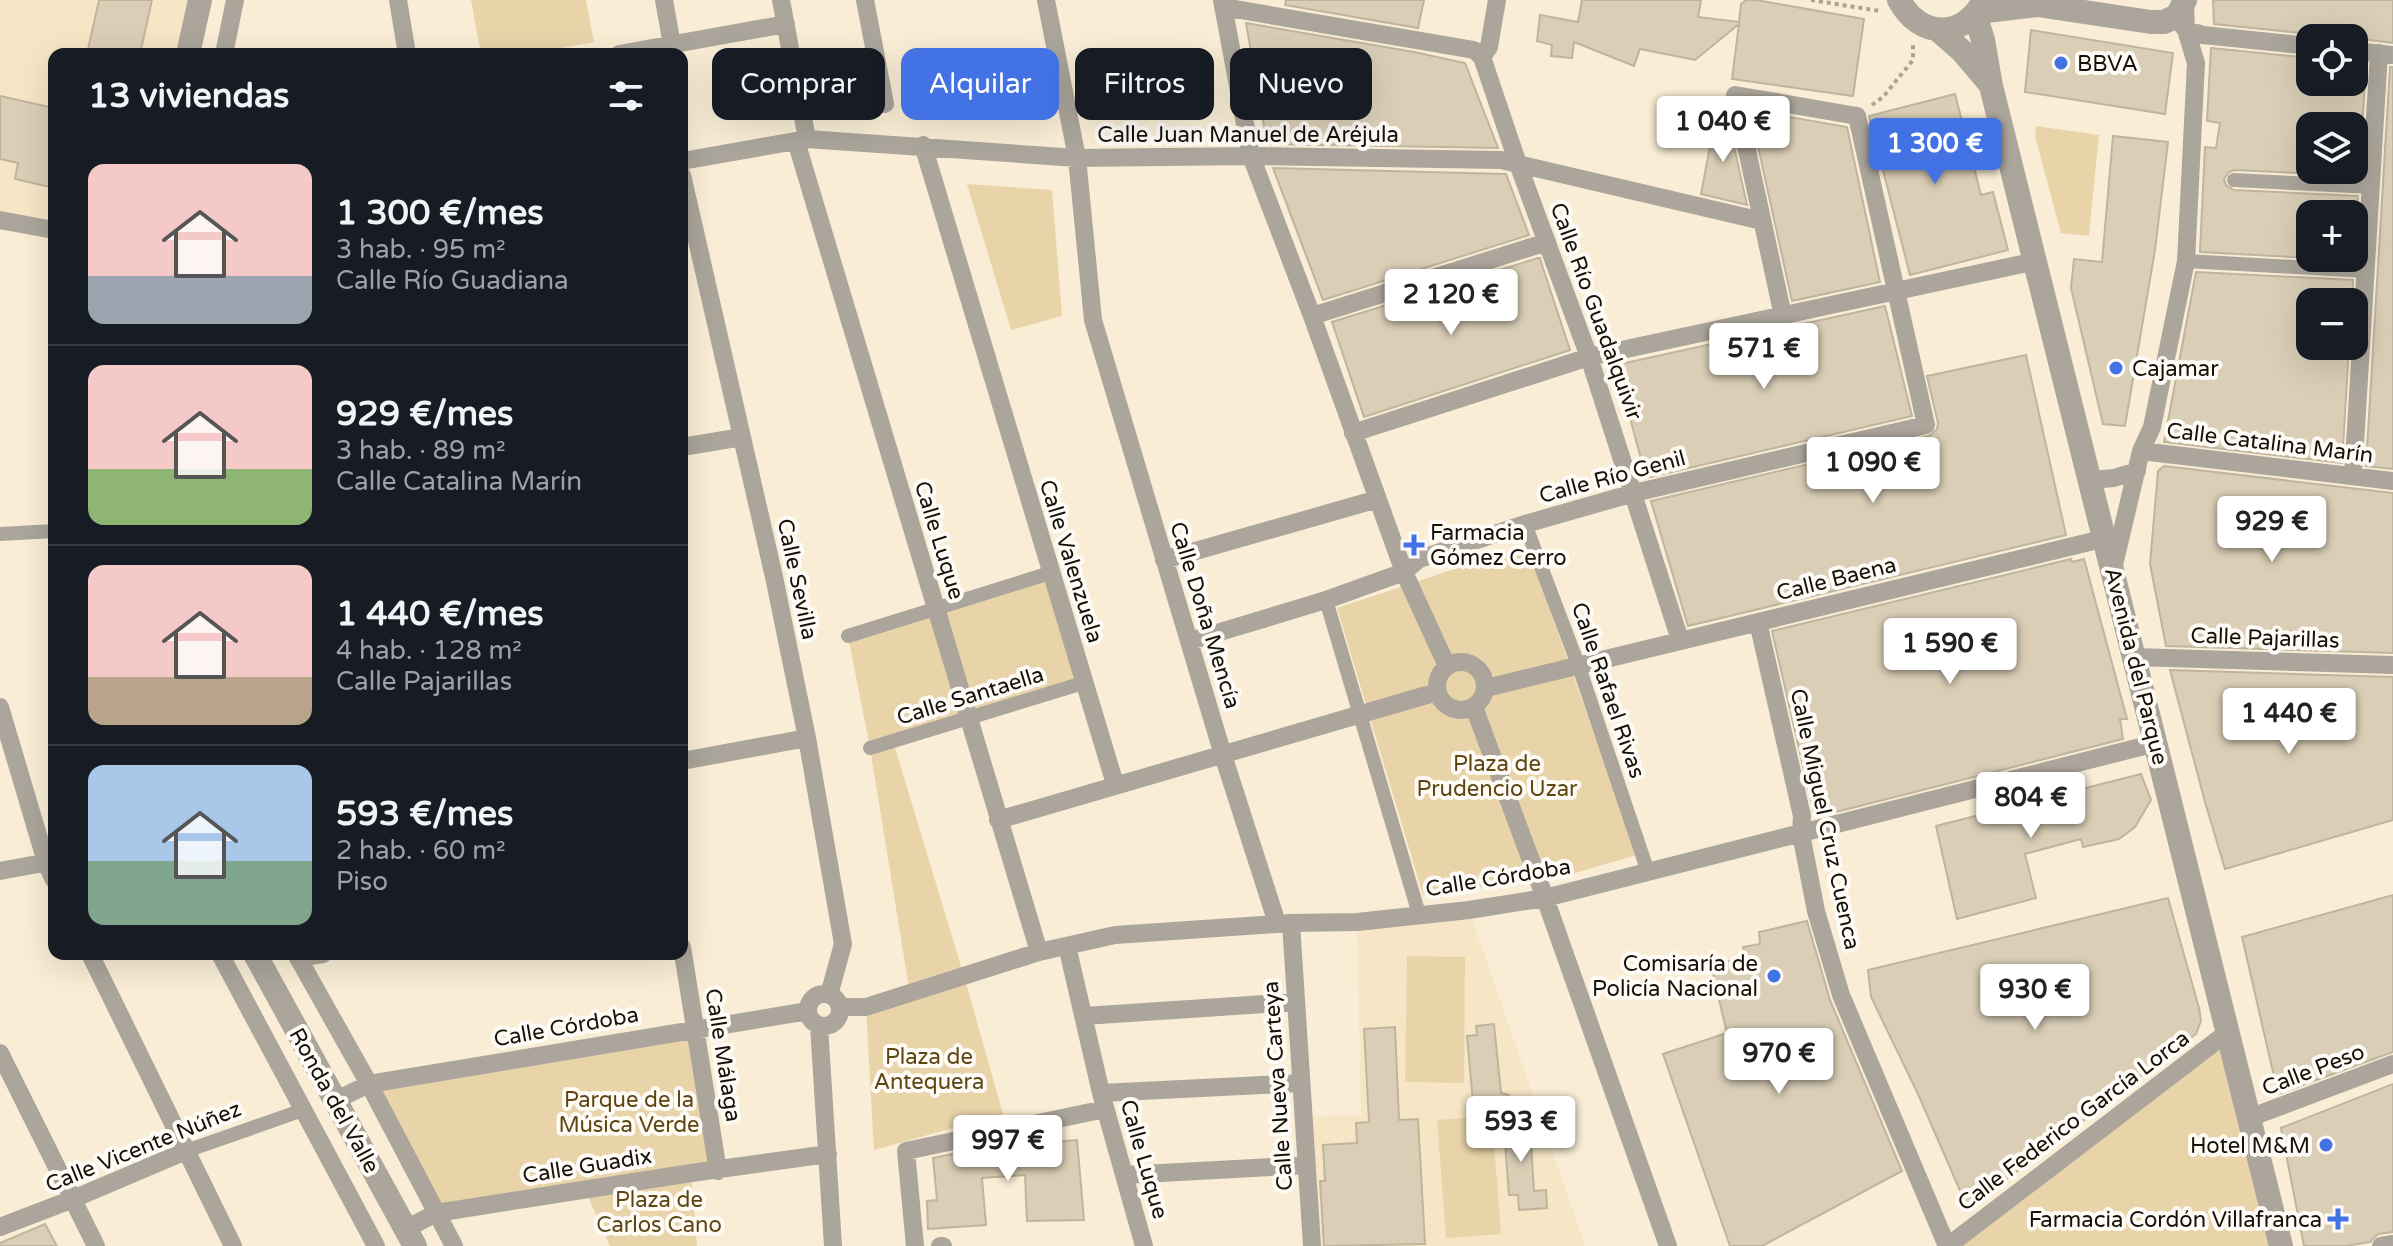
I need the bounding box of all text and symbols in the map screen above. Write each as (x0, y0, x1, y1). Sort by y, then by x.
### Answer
map controls (2296, 24, 2368, 360)
button: locate (2296, 24, 2368, 96)
chip: Comprar (712, 48, 885, 120)
chip: Alquilar (901, 48, 1059, 120)
chip: Filtros (1075, 48, 1214, 120)
chip: Nuevo (1230, 48, 1372, 120)
place label: BBVA (2077, 51, 2138, 77)
marker: BBVA (2052, 54, 2070, 72)
icon: filters (604, 74, 648, 118)
text: 13 viviendas (88, 76, 289, 117)
pin: 1 040 € (1649, 96, 1797, 164)
text: 1 040 € (1675, 106, 1771, 137)
button: layers (2296, 112, 2368, 184)
pin: 1 300 € (1861, 118, 2009, 186)
street label: Calle Juan Manuel de Aréjula (1097, 122, 1399, 148)
text: 1 300 € (1887, 128, 1983, 159)
text: 1 300 €/mes (336, 193, 544, 234)
icon: home (152, 196, 248, 292)
street label: Calle Río Guadalquivir (1545, 199, 1648, 424)
button: + (2296, 200, 2368, 272)
text: 3 hab. · 95 m² (336, 234, 506, 265)
text: Calle Río Guadiana (336, 265, 569, 296)
pin: 2 120 € (1377, 269, 1525, 337)
text: 2 120 € (1403, 279, 1499, 310)
button: − (2296, 288, 2368, 360)
pin: 571 € (1708, 323, 1820, 391)
text: 571 € (1727, 333, 1801, 364)
place label: Cajamar (2132, 356, 2219, 382)
marker: Cajamar (2107, 359, 2125, 377)
text: 929 €/mes (336, 394, 513, 435)
icon: home (152, 397, 248, 493)
street label: Calle Catalina Marín (2165, 417, 2375, 469)
text: 3 hab. · 89 m² (336, 435, 506, 466)
pin: 1 090 € (1799, 437, 1947, 505)
street label: Calle Río Genil (1536, 445, 1688, 509)
text: 1 090 € (1825, 447, 1921, 478)
text: Calle Catalina Marín (336, 466, 582, 497)
street label: Calle Valenzuela (1034, 477, 1108, 646)
street label: Calle Luque (909, 478, 969, 603)
pin: 929 € (2216, 496, 2328, 564)
text: 929 € (2235, 506, 2309, 537)
street label: Calle Sevilla (772, 516, 823, 642)
street label: Calle Doña Mencía (1164, 519, 1246, 712)
place label: Farmacia Gómez Cerro (1430, 520, 1567, 571)
marker: Farmacia Gómez Cerro (1405, 536, 1423, 554)
street label: Calle Baena (1774, 552, 1899, 606)
street label: Avenida del Parque (2099, 565, 2173, 768)
text: 1 440 €/mes (336, 594, 544, 635)
icon: home (152, 597, 248, 693)
street label: Calle Rafael Rivas (1566, 599, 1650, 782)
pin: 1 590 € (1876, 618, 2024, 686)
street label: Calle Pajarillas (2190, 622, 2340, 654)
text: 1 590 € (1902, 628, 1998, 659)
text: 4 hab. · 128 m² (336, 635, 522, 666)
street label: Calle Santaella (894, 661, 1047, 731)
text: Calle Pajarillas (336, 666, 512, 697)
street label: Calle Miguel Cruz Cuenca (1785, 686, 1865, 952)
pin: 1 440 € (2215, 688, 2363, 756)
text: 1 440 € (2241, 698, 2337, 729)
park label: Plaza de Prudencio Uzar (1417, 751, 1578, 802)
pin: 804 € (1975, 772, 2087, 840)
text: 804 € (1994, 782, 2068, 813)
text: 593 €/mes (336, 794, 513, 835)
icon: home (152, 797, 248, 893)
text: 2 hab. · 60 m² (336, 835, 506, 866)
street label: Calle Córdoba (1424, 854, 1573, 902)
text: Piso (336, 866, 388, 897)
place label: Comisaría de Policía Nacional (1592, 951, 1758, 1002)
pin: 930 € (1979, 964, 2091, 1032)
marker: Comisaría de Policía Nacional (1765, 967, 1783, 985)
text: 930 € (1998, 974, 2072, 1005)
street label: Calle Nueva Carteya (1258, 980, 1298, 1192)
street label: Calle Málaga (700, 987, 746, 1124)
street label: Calle Córdoba (492, 1001, 641, 1053)
street label: Ronda del Valle (284, 1023, 385, 1178)
street label: Calle Federico García Lorca (1953, 1025, 2195, 1216)
pin: 970 € (1723, 1028, 1835, 1096)
text: 970 € (1742, 1038, 1816, 1069)
street label: Calle Peso (2258, 1039, 2368, 1101)
park label: Plaza de Antequera (874, 1044, 984, 1095)
park label: Parque de la Música Verde (558, 1087, 700, 1138)
street label: Calle Vicente Núñez (42, 1096, 245, 1198)
pin: 593 € (1465, 1096, 1577, 1164)
street label: Calle Luque (1115, 1097, 1173, 1222)
text: 593 € (1484, 1106, 1558, 1137)
pin: 997 € (952, 1115, 1064, 1183)
text: 997 € (971, 1125, 1045, 1156)
place label: Hotel M&M (2190, 1133, 2310, 1159)
marker: Hotel M&M (2317, 1136, 2335, 1154)
street label: Calle Guadix (521, 1143, 654, 1189)
park label: Plaza de Carlos Cano (596, 1187, 722, 1238)
place label: Farmacia Cordón Villafranca (2029, 1207, 2322, 1233)
marker: Farmacia Cordón Villafranca (2329, 1210, 2347, 1228)

